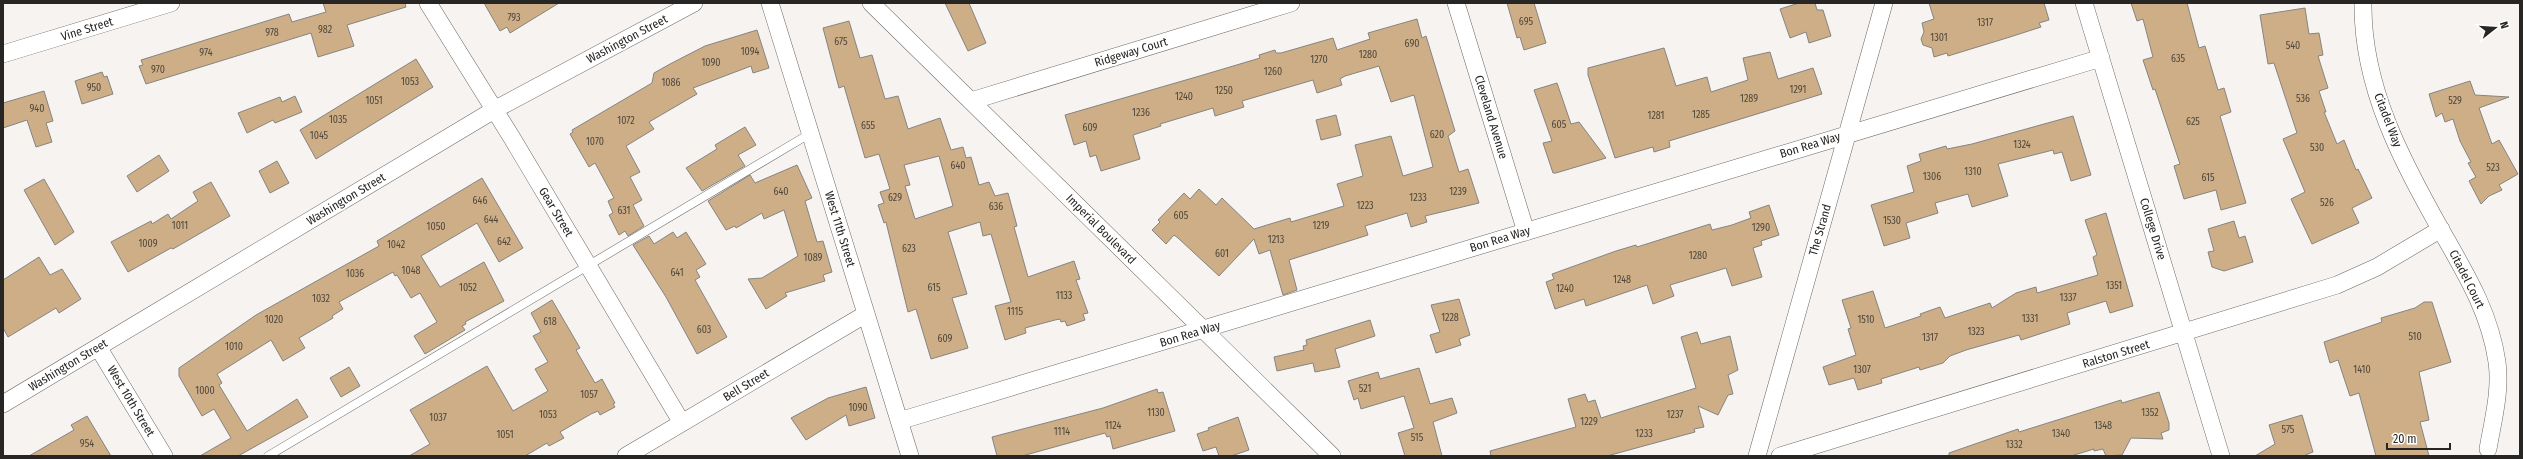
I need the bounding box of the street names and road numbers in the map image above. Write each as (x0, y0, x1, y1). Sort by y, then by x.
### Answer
street label: Washington Street (584, 12, 670, 66)
street label: Vine Street (59, 14, 115, 44)
street label: Ridgeway Court (1093, 34, 1169, 70)
street label: Cleveland Avenue (1472, 73, 1510, 161)
street label: Citadel Way (2371, 91, 2405, 150)
street label: Bon Rea Way (1778, 129, 1843, 161)
street label: Washington Street (304, 170, 388, 228)
street label: Gear Street (536, 185, 576, 239)
street label: West 11th Street (822, 189, 858, 269)
street label: Imperial Boulevard (1063, 191, 1139, 267)
street label: College Drive (2137, 196, 2169, 262)
street label: The Strand (1806, 203, 1834, 257)
street label: Bon Rea Way (1468, 223, 1533, 255)
street label: Citadel Court (2446, 247, 2488, 311)
street label: Bon Rea Way (1158, 318, 1223, 350)
street label: Washington Street (26, 336, 110, 394)
street label: Ralston Street (2081, 337, 2151, 371)
street label: West 10th Street (104, 363, 158, 439)
street label: Bell Street (720, 366, 772, 404)

